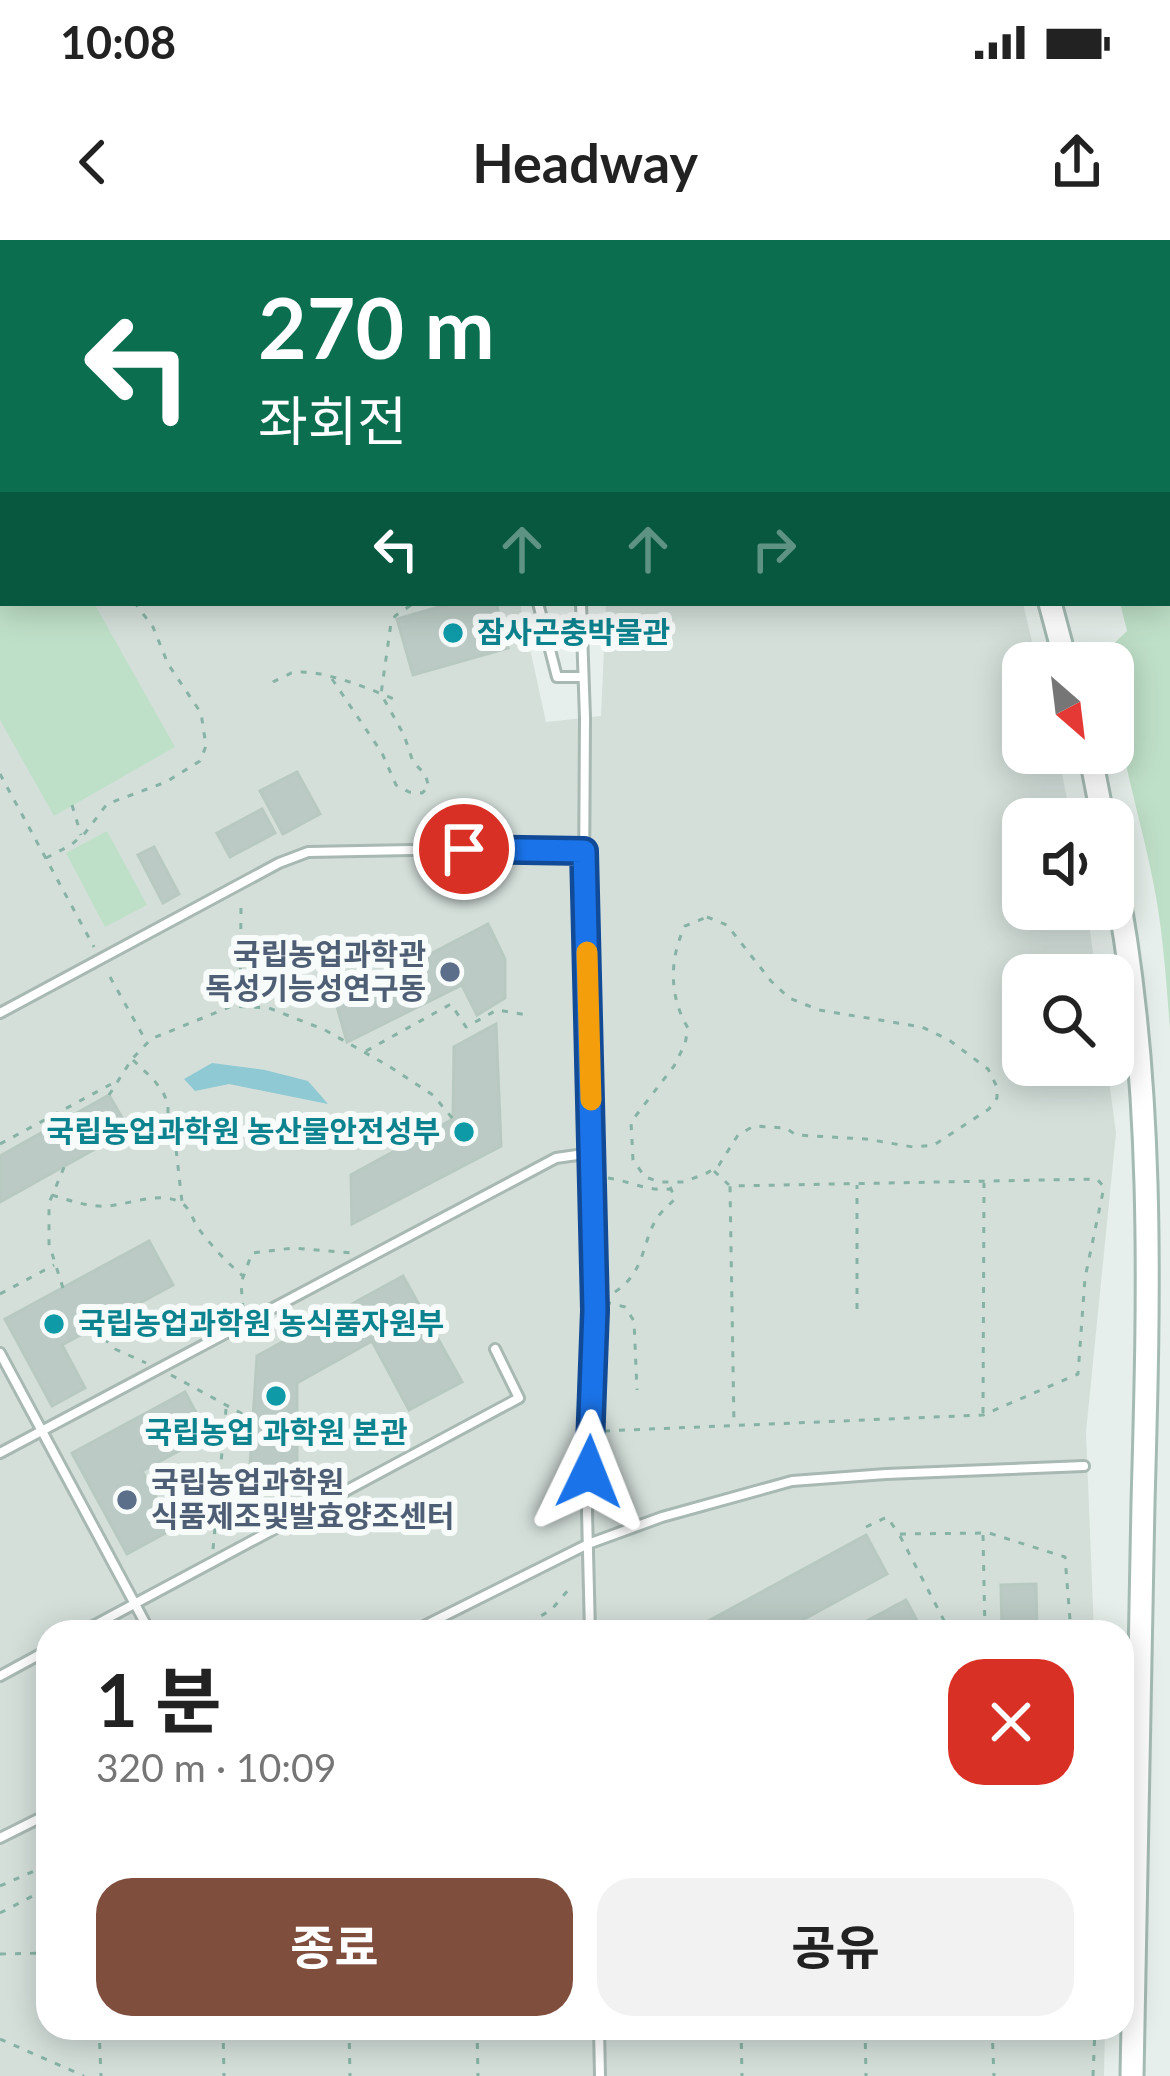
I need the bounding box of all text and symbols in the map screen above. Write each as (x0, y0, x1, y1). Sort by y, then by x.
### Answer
text: 10:08 (60, 15, 176, 69)
icon: back (60, 129, 126, 195)
icon: share (1044, 129, 1110, 195)
text: Headway (472, 130, 698, 195)
text: 270 m (258, 276, 495, 377)
icon: left (60, 288, 216, 444)
text: 좌회전 (258, 388, 407, 453)
icon: left (363, 516, 429, 582)
icon: ahead (489, 516, 555, 582)
icon: ahead (615, 516, 681, 582)
icon: right (741, 516, 807, 582)
place label: 잠사곤충박물관 (477, 613, 670, 649)
marker: 잠사곤충박물관 (440, 620, 466, 646)
north arrow (1002, 642, 1134, 774)
map controls (1002, 642, 1134, 1086)
pin (413, 798, 515, 900)
button: sound (1002, 798, 1134, 930)
icon: arrive (431, 816, 497, 882)
place label: 국립농업과학관 독성기능성연구동 (205, 935, 426, 1005)
button: search (1002, 954, 1134, 1086)
marker: 국립농업과학관 독성기능성연구동 (437, 959, 463, 985)
place label: 국립농업과학원 농산물안전성부 (46, 1112, 440, 1148)
marker: 국립농업과학원 농산물안전성부 (451, 1119, 477, 1145)
place label: 국립농업과학원 농식품자원부 (78, 1304, 444, 1340)
marker: 국립농업과학원 농식품자원부 (41, 1311, 67, 1337)
marker: 국립농업 과학원 본관 (263, 1383, 289, 1409)
position arrow (526, 1409, 652, 1535)
place label: 국립농업 과학원 본관 (145, 1413, 407, 1449)
place label: 국립농업과학원 식품제조및발효양조센터 (151, 1463, 455, 1533)
marker: 국립농업과학원 식품제조및발효양조센터 (114, 1487, 140, 1513)
text: 1 분 (96, 1656, 222, 1742)
button: close (948, 1659, 1074, 1785)
text: 320 m · 10:09 (96, 1744, 336, 1790)
button: 종료 (96, 1878, 573, 2016)
button: 공유 (597, 1878, 1074, 2016)

